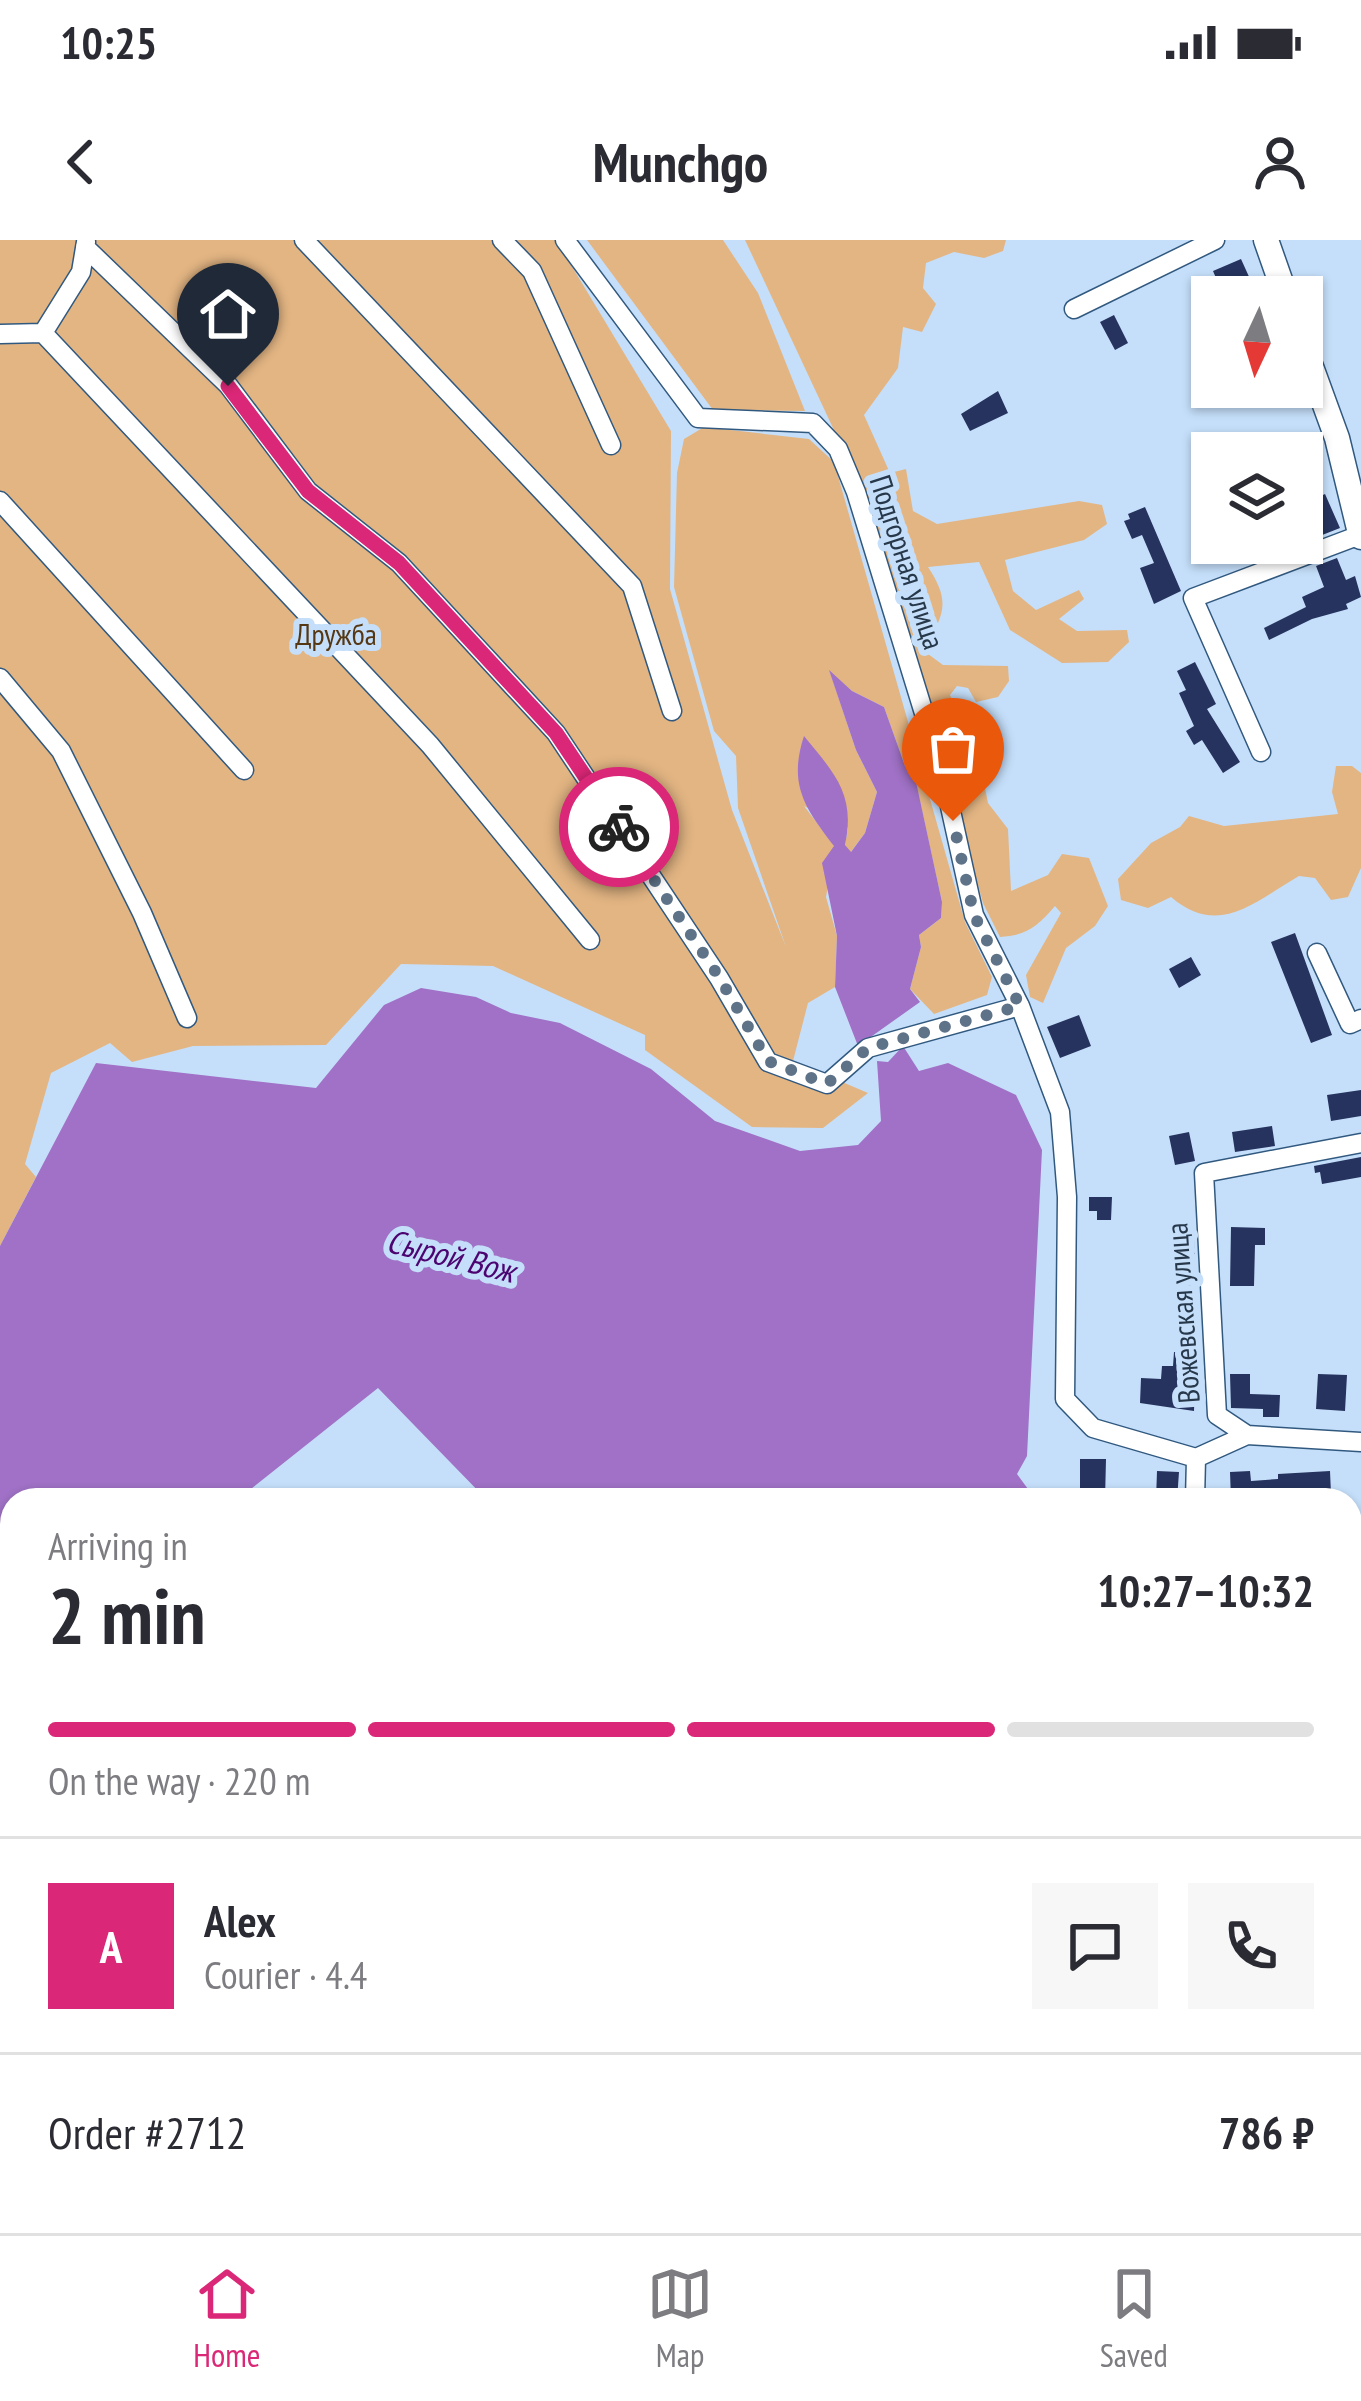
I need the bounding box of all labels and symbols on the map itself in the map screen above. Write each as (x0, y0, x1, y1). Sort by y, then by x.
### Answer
pin (177, 263, 279, 386)
north arrow (1191, 276, 1323, 408)
street label: Подгорная улица (862, 470, 954, 654)
park label: Дружба (295, 614, 377, 653)
pin (902, 698, 1004, 821)
courier (559, 767, 679, 887)
water label: Сырой Вож (383, 1218, 524, 1293)
street label: Вожевская улица (1156, 1221, 1208, 1405)

